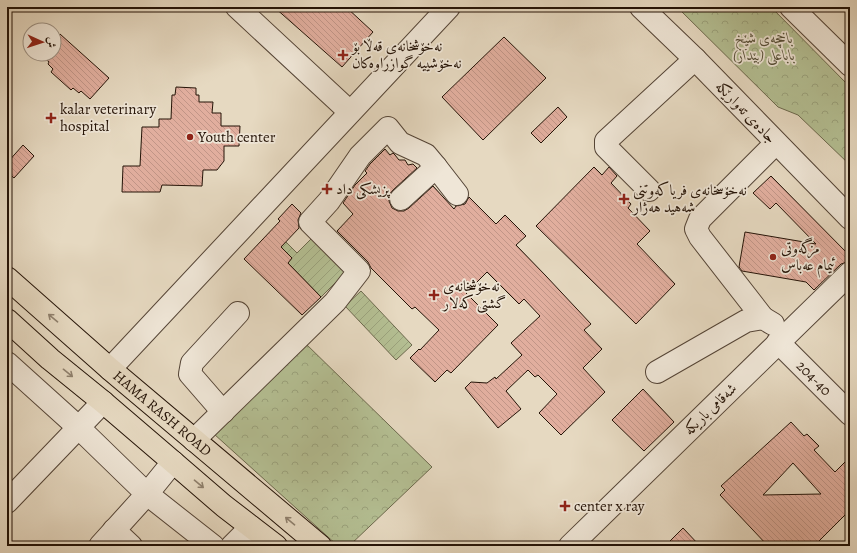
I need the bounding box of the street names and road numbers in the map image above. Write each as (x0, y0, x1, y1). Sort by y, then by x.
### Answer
street label: جادەی تەوارێکە (711, 76, 781, 148)
street label: 204-40 (792, 356, 836, 400)
street label: HAMA RASH ROAD (109, 366, 216, 461)
street label: شەقامی باریکە (679, 379, 741, 439)

